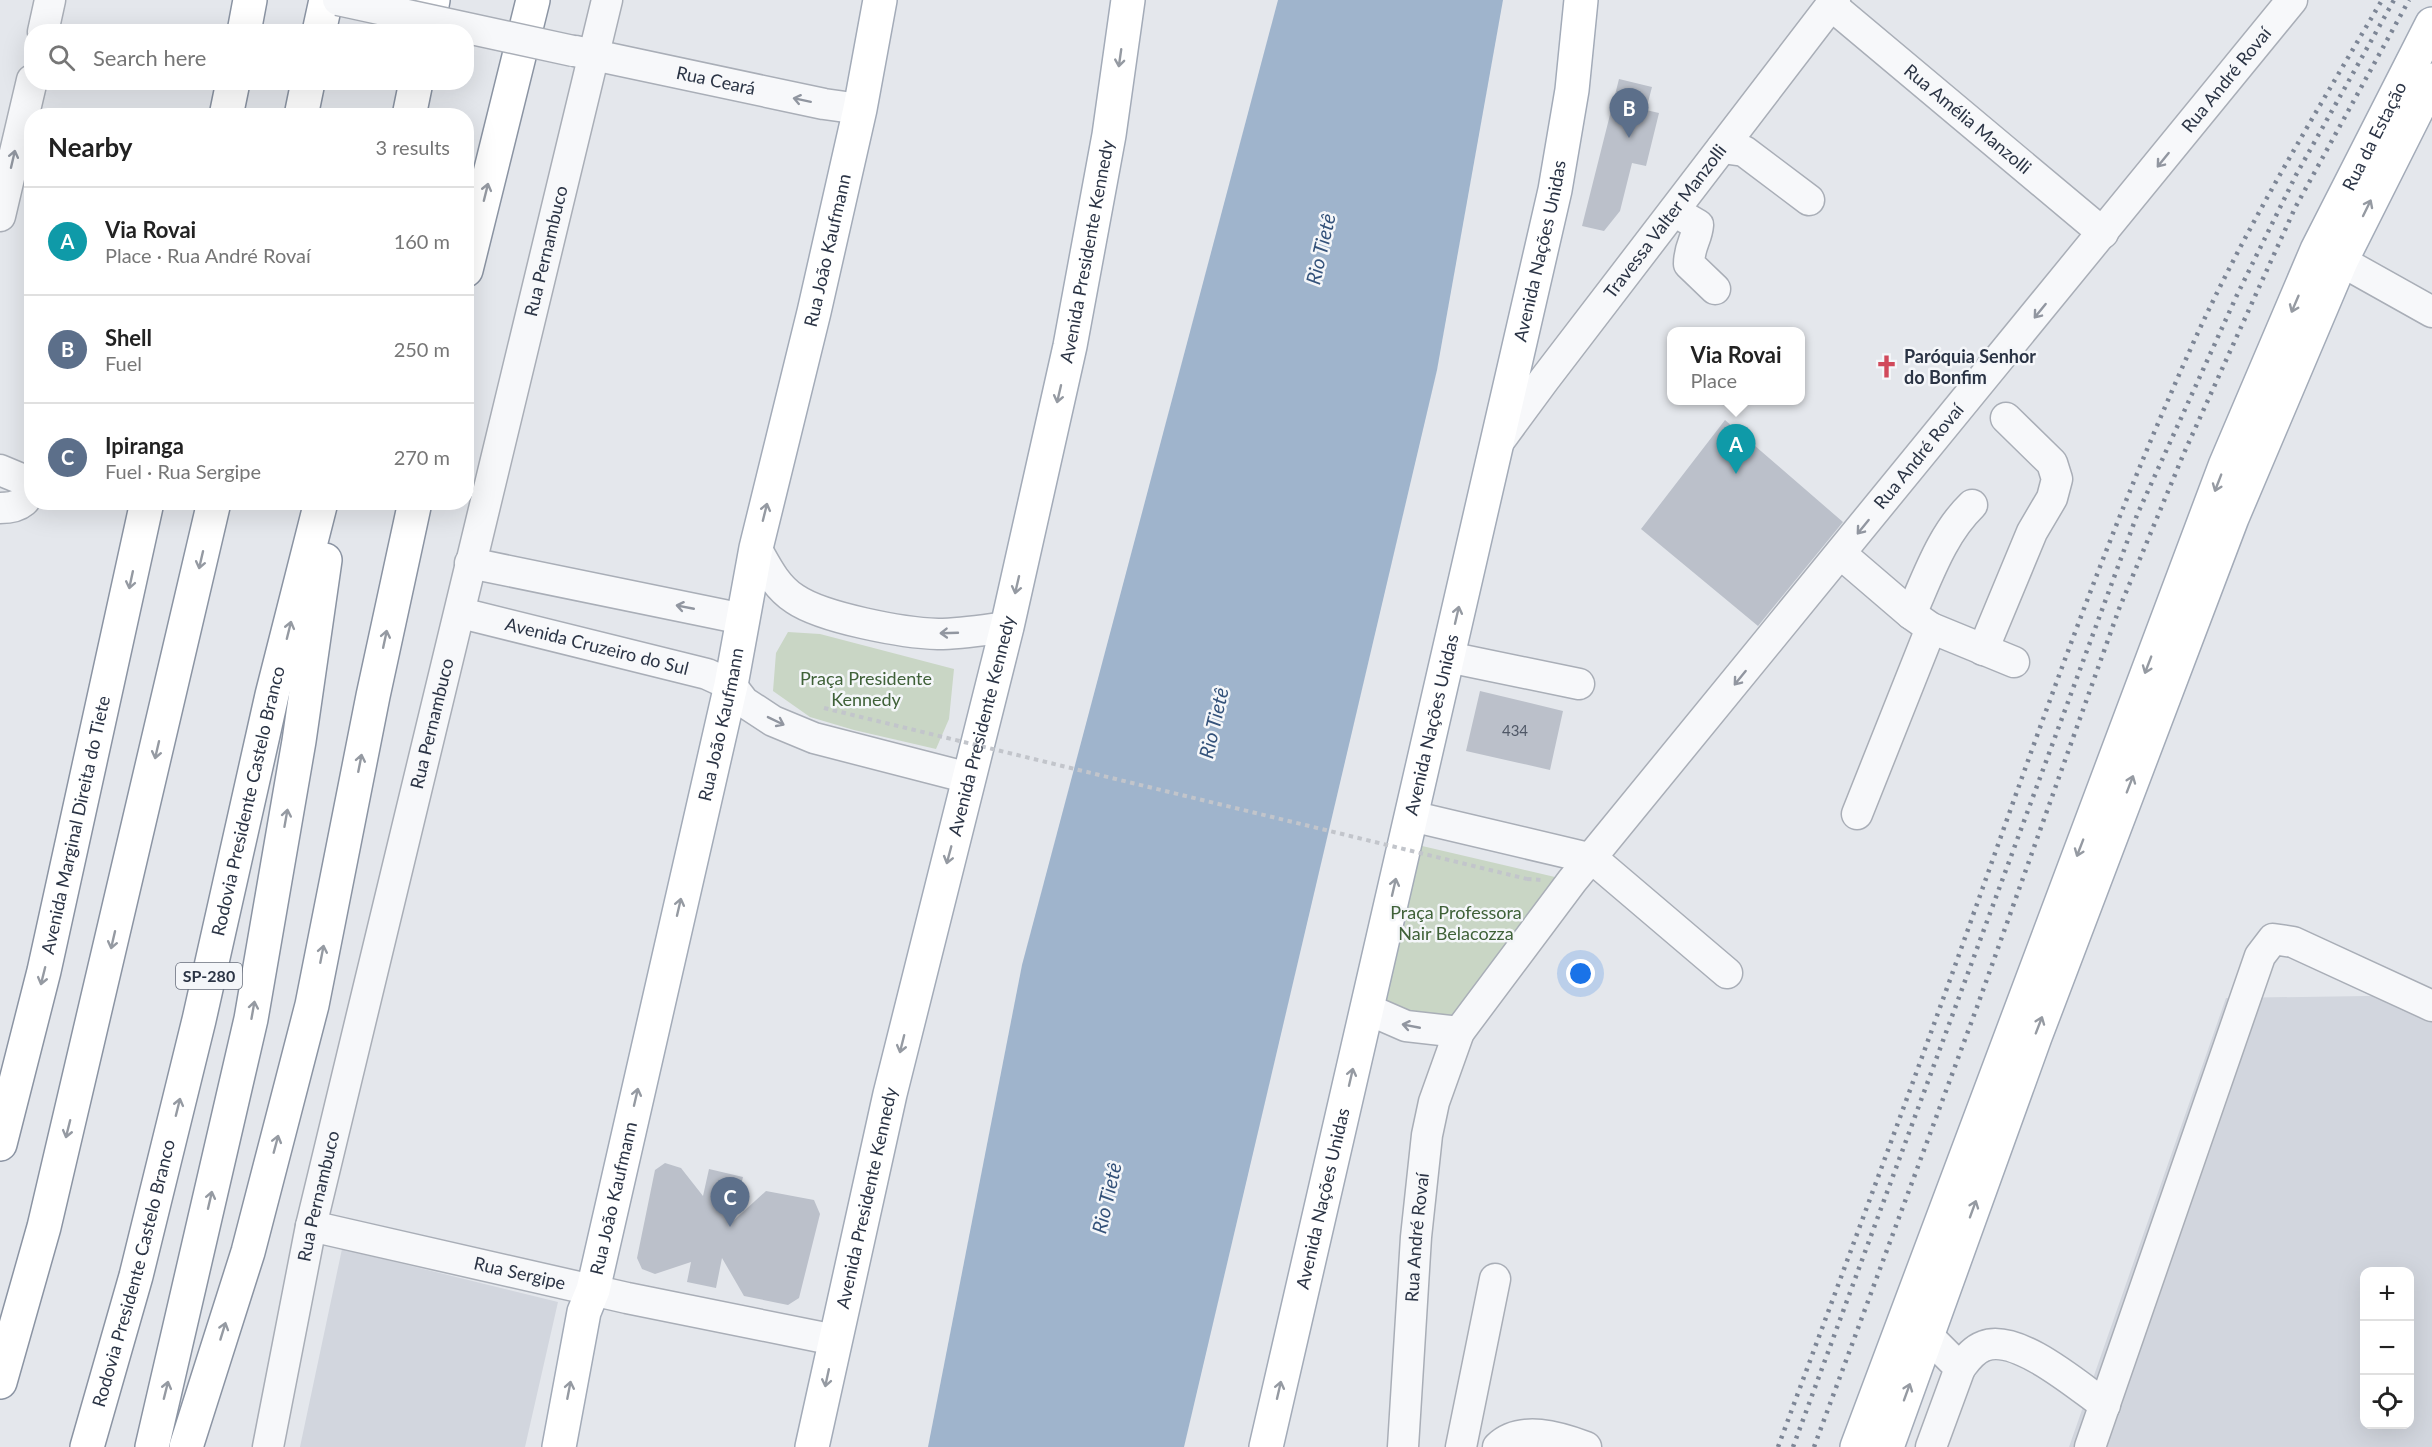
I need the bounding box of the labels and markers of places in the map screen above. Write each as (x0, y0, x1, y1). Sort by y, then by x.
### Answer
pin: B (1610, 88, 1648, 138)
place label: Paróquia Senhor do Bonfim (1904, 345, 2036, 388)
church icon: Paróquia Senhor do Bonfim (1873, 354, 1899, 380)
pin: A (1716, 424, 1756, 474)
pin: C (710, 1178, 750, 1227)

